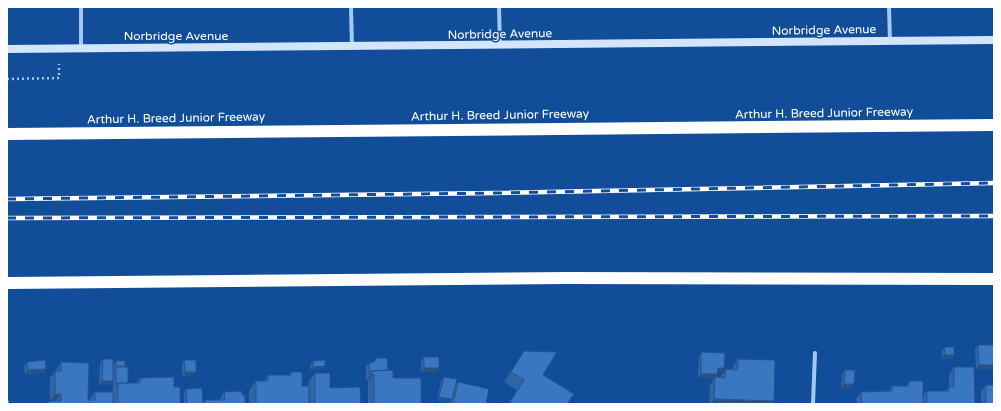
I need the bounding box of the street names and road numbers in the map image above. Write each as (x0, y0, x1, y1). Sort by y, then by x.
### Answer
street label: Norbridge Avenue (772, 22, 877, 38)
street label: Norbridge Avenue (448, 26, 553, 42)
street label: Norbridge Avenue (124, 29, 228, 43)
street label: Arthur H. Breed Junior Freeway (735, 104, 914, 122)
street label: Arthur H. Breed Junior Freeway (411, 106, 590, 124)
street label: Arthur H. Breed Junior Freeway (87, 109, 266, 127)

